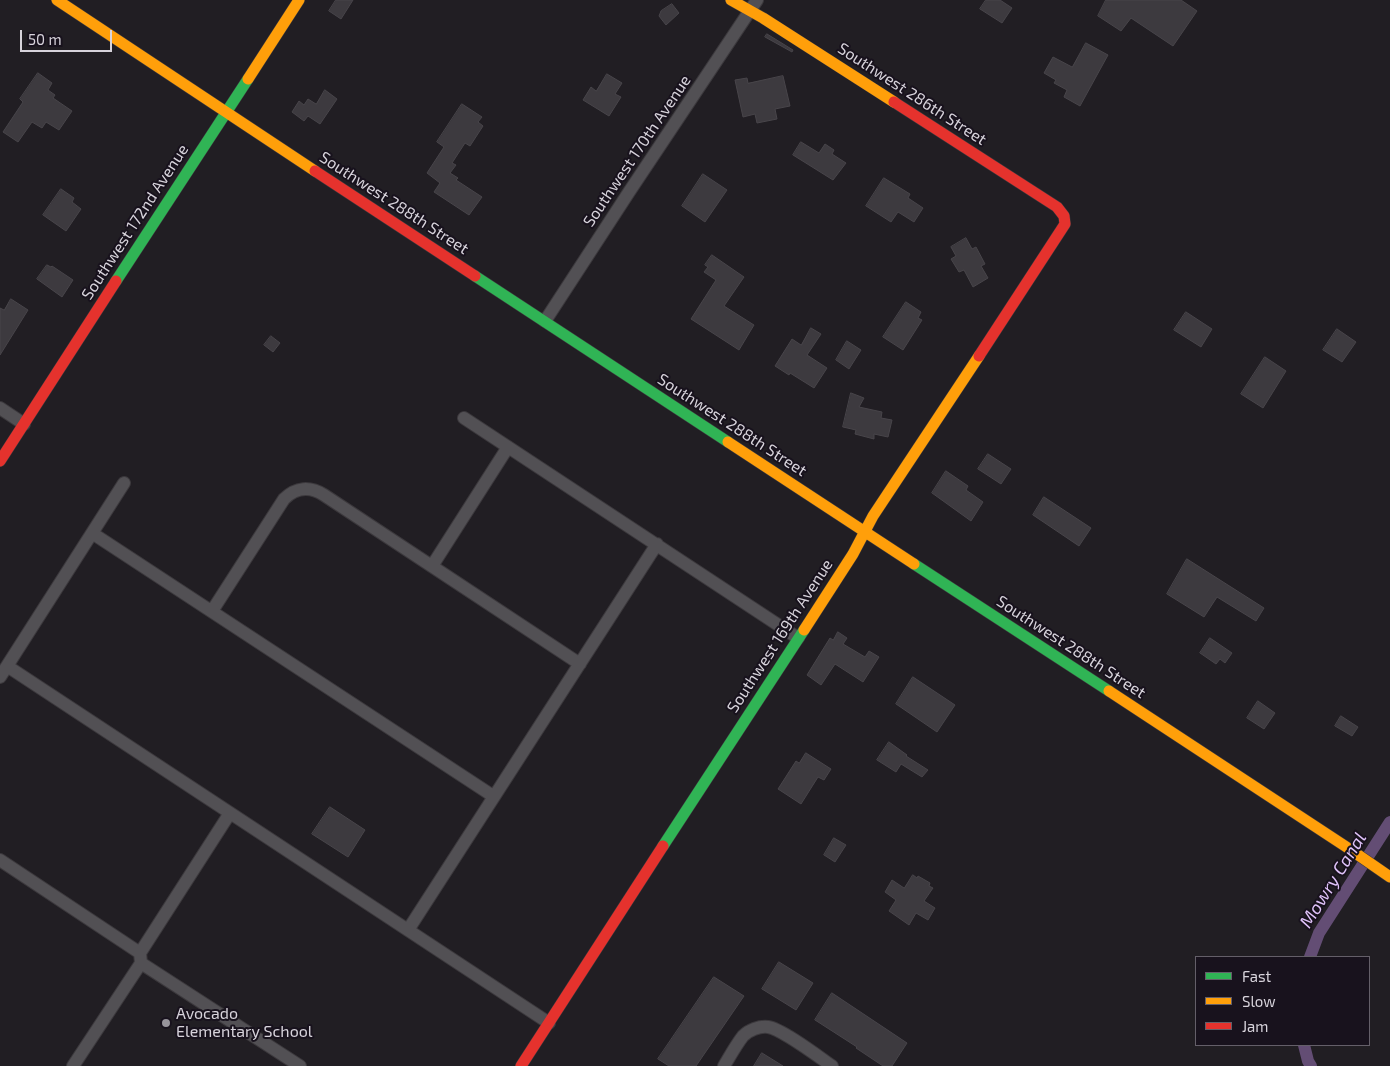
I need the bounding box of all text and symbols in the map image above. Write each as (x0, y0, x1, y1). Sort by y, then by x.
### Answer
scale bar (22, 20, 115, 52)
text: 50 m (28, 30, 62, 48)
street label: Southwest 286th Street (834, 39, 990, 149)
street label: Southwest 170th Avenue (579, 71, 695, 231)
street label: Southwest 172nd Avenue (78, 141, 192, 303)
street label: Southwest 288th Street (316, 148, 472, 258)
street label: Southwest 288th Street (654, 370, 810, 480)
street label: Southwest 169th Avenue (723, 556, 837, 716)
street label: Southwest 288th Street (993, 592, 1149, 702)
water label: Mowry Canal (1295, 828, 1371, 932)
legend (1195, 956, 1370, 1046)
text: Fast (1242, 967, 1271, 985)
text: Slow (1242, 992, 1276, 1010)
place label: Avocado Elementary School (176, 1004, 313, 1042)
marker: Avocado Elementary School (160, 1017, 172, 1029)
text: Jam (1242, 1017, 1268, 1035)

